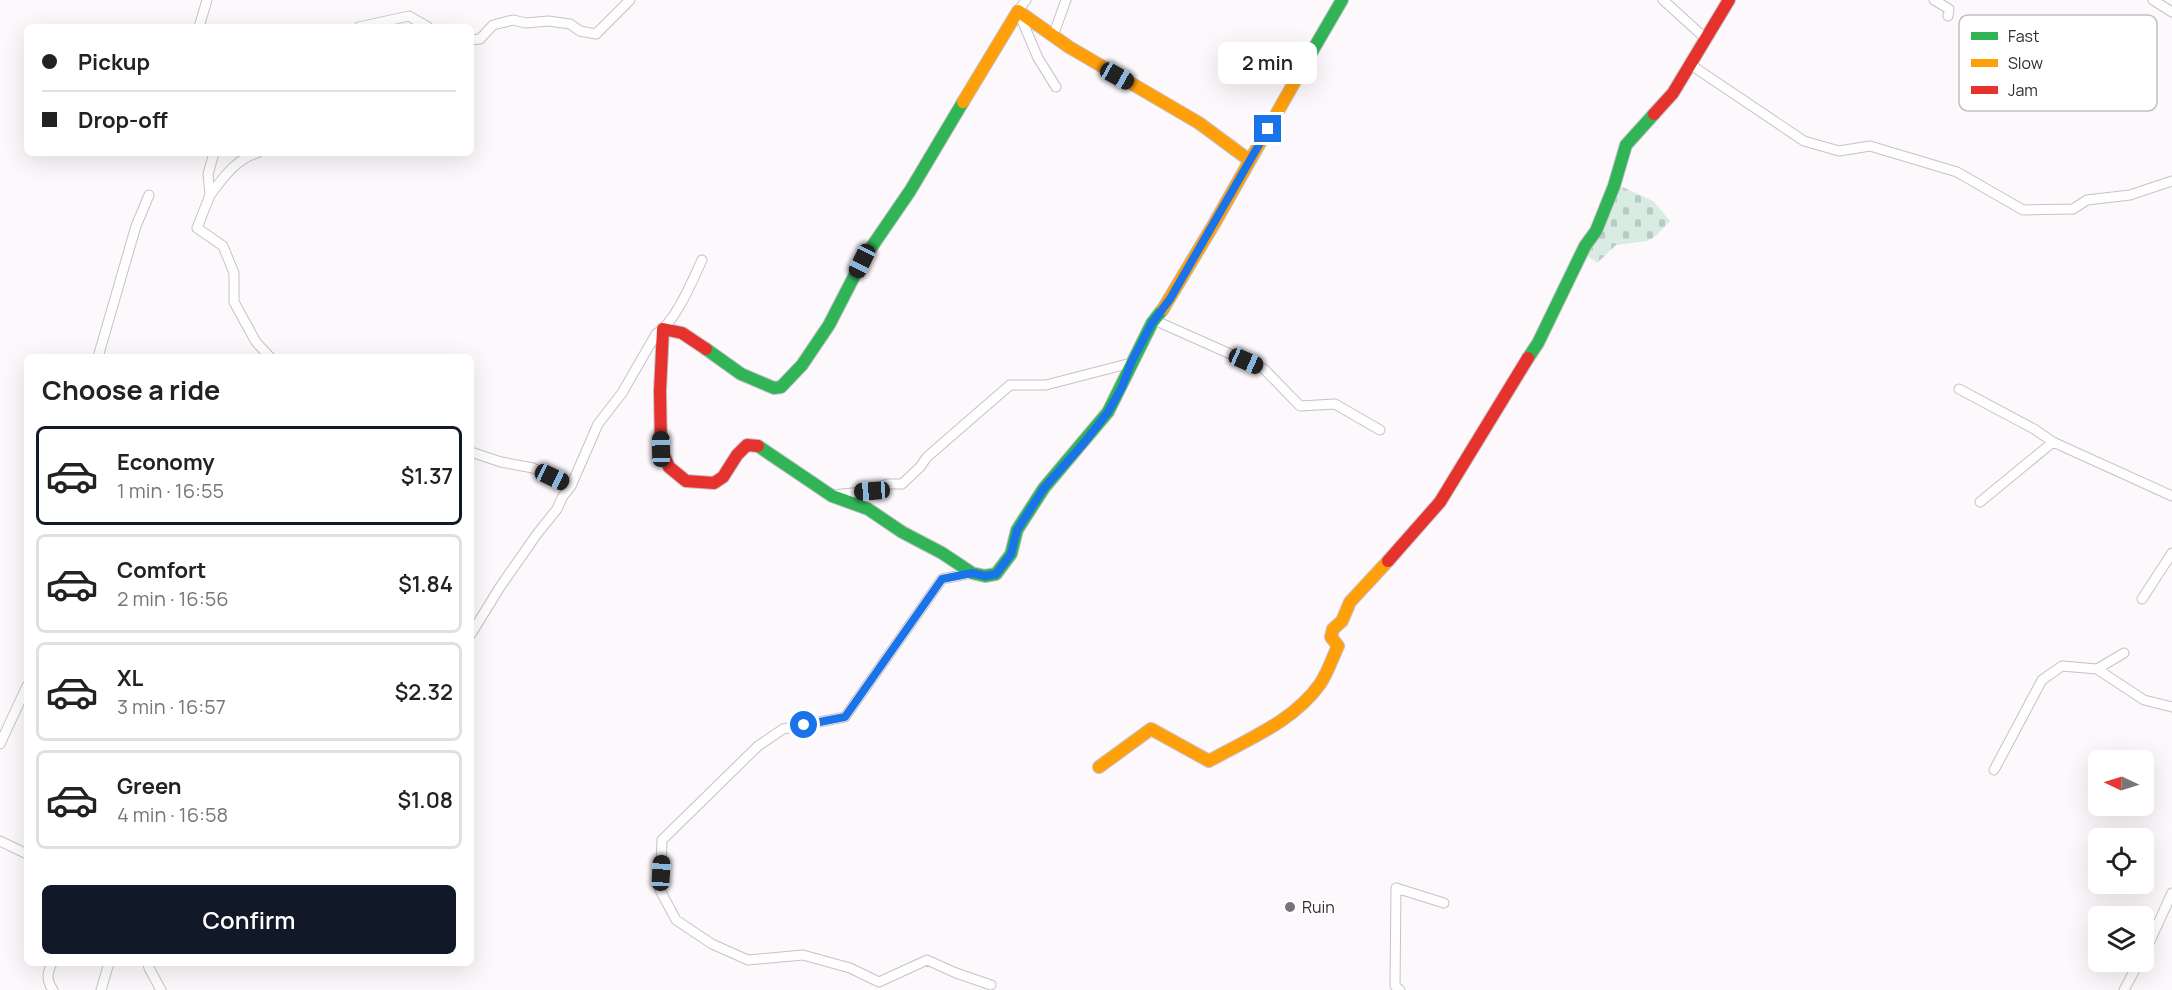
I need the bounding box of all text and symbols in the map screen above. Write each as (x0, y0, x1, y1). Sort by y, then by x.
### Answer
legend (1959, 15, 2157, 111)
text: Fast (2008, 25, 2039, 47)
callout: 2 min (1218, 42, 1318, 84)
text: Pickup (78, 47, 150, 77)
text: 2 min (1242, 49, 1293, 76)
text: Slow (2008, 52, 2043, 74)
car (1097, 59, 1137, 93)
text: Jam (2008, 79, 2038, 101)
text: Drop-off (78, 105, 168, 135)
route end (1254, 115, 1281, 142)
car (846, 241, 878, 281)
car (1226, 345, 1266, 377)
text: Choose a ride (42, 371, 220, 408)
car (652, 431, 670, 467)
text: Economy (117, 447, 215, 477)
icon: car (45, 449, 99, 503)
text: $1.37 (401, 461, 453, 491)
car (532, 461, 572, 493)
text: 1 min · 16:55 (117, 477, 224, 504)
car (853, 481, 891, 501)
text: Comfort (117, 555, 206, 585)
icon: car (45, 557, 99, 611)
text: $1.84 (398, 569, 453, 599)
text: 2 min · 16:56 (117, 585, 229, 612)
text: XL (117, 663, 143, 693)
icon: car (45, 665, 99, 719)
text: $2.32 (395, 677, 453, 707)
text: 3 min · 16:57 (117, 693, 226, 720)
route start (790, 711, 817, 738)
north arrow (2088, 750, 2154, 816)
map controls (2088, 750, 2154, 972)
text: Green (117, 771, 182, 801)
icon: car (45, 773, 99, 827)
text: $1.08 (397, 785, 453, 815)
text: 4 min · 16:58 (117, 801, 228, 828)
button: locate (2088, 828, 2154, 894)
car (651, 855, 671, 891)
button: Confirm (42, 885, 456, 954)
place label: Ruin (1302, 896, 1335, 918)
marker: Ruin (1283, 900, 1297, 914)
button: layers (2088, 906, 2154, 972)

